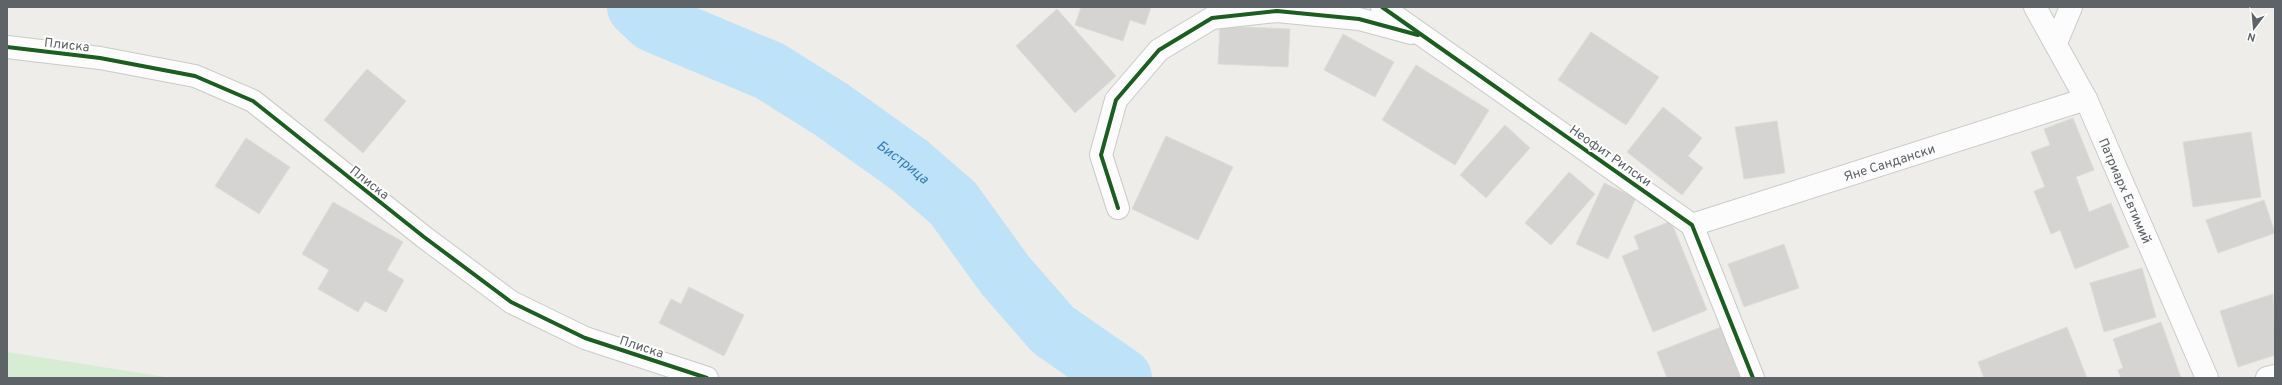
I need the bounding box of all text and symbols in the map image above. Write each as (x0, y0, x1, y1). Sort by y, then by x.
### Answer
north arrow (2234, 8, 2274, 48)
text: N (2246, 29, 2257, 44)
street label: Плиска (43, 36, 90, 56)
street label: Неофит Рилски (1566, 122, 1654, 191)
street label: Патриарх Евтимий (2094, 136, 2154, 247)
water label: Бистрица (873, 138, 932, 189)
street label: Яне Сандански (1842, 142, 1938, 186)
street label: Плиска (346, 163, 392, 204)
street label: Плиска (617, 333, 665, 363)

